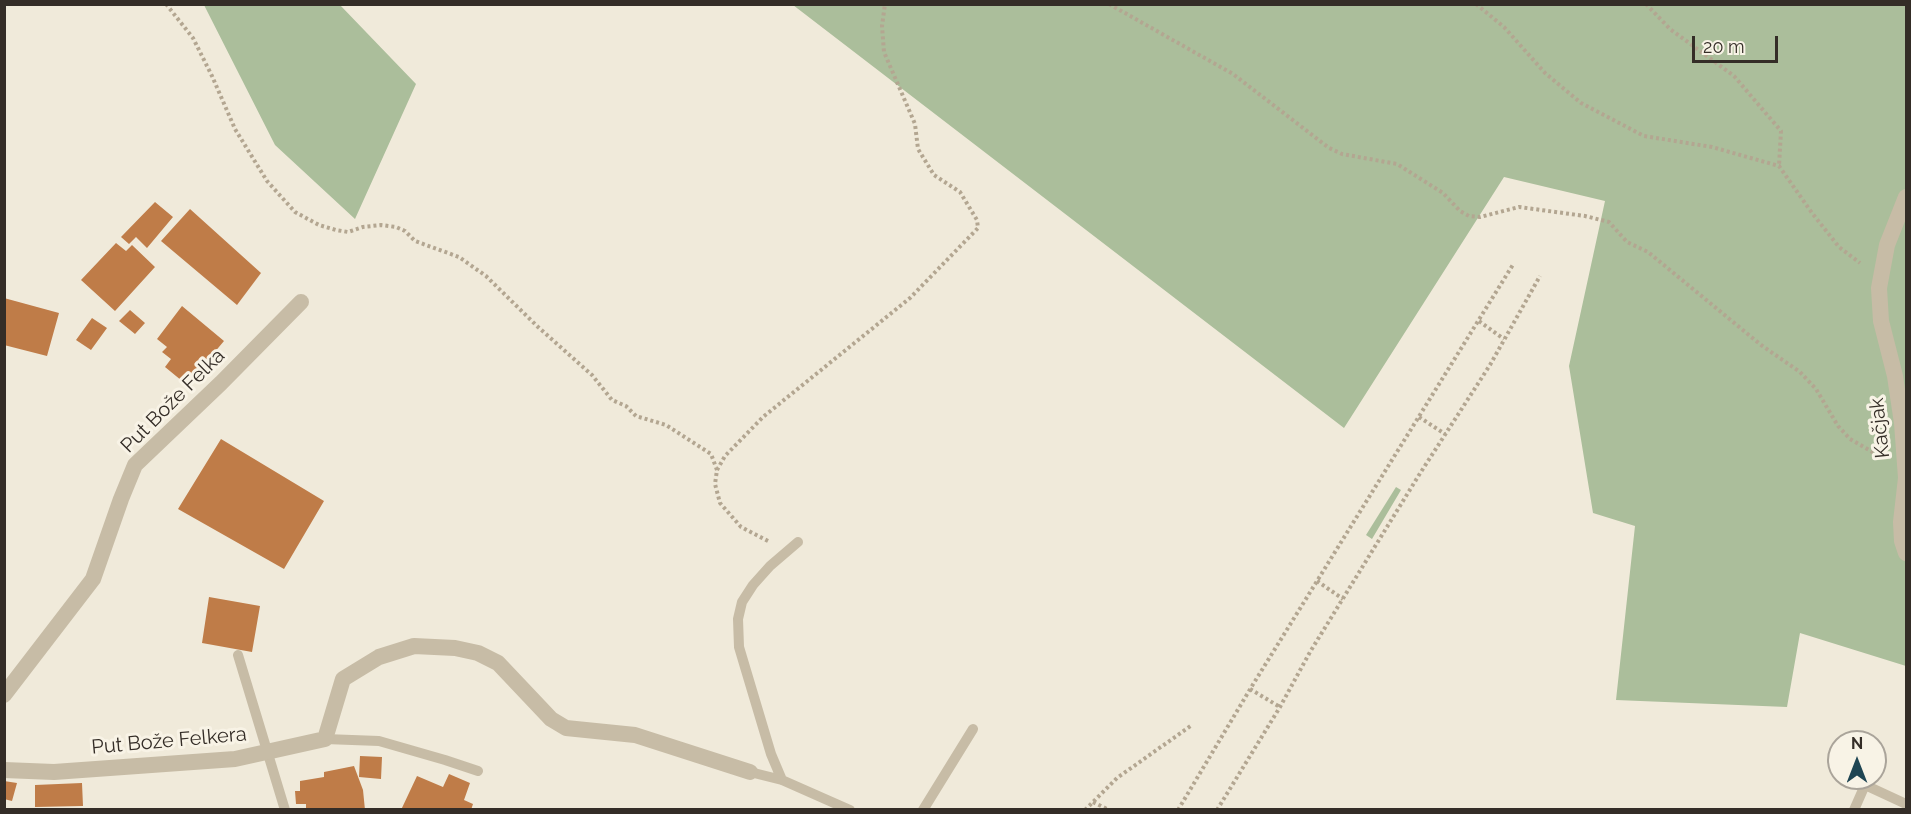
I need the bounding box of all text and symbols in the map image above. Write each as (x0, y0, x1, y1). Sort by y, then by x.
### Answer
scale bar (1695, 24, 1780, 62)
text: 20 m (1703, 36, 1745, 57)
street label: Put Bože Felka (116, 344, 230, 458)
street label: Kačjak (1865, 397, 1895, 459)
street label: Put Bože Felkera (90, 722, 248, 760)
north arrow (1827, 730, 1887, 790)
text: N (1851, 734, 1863, 753)

